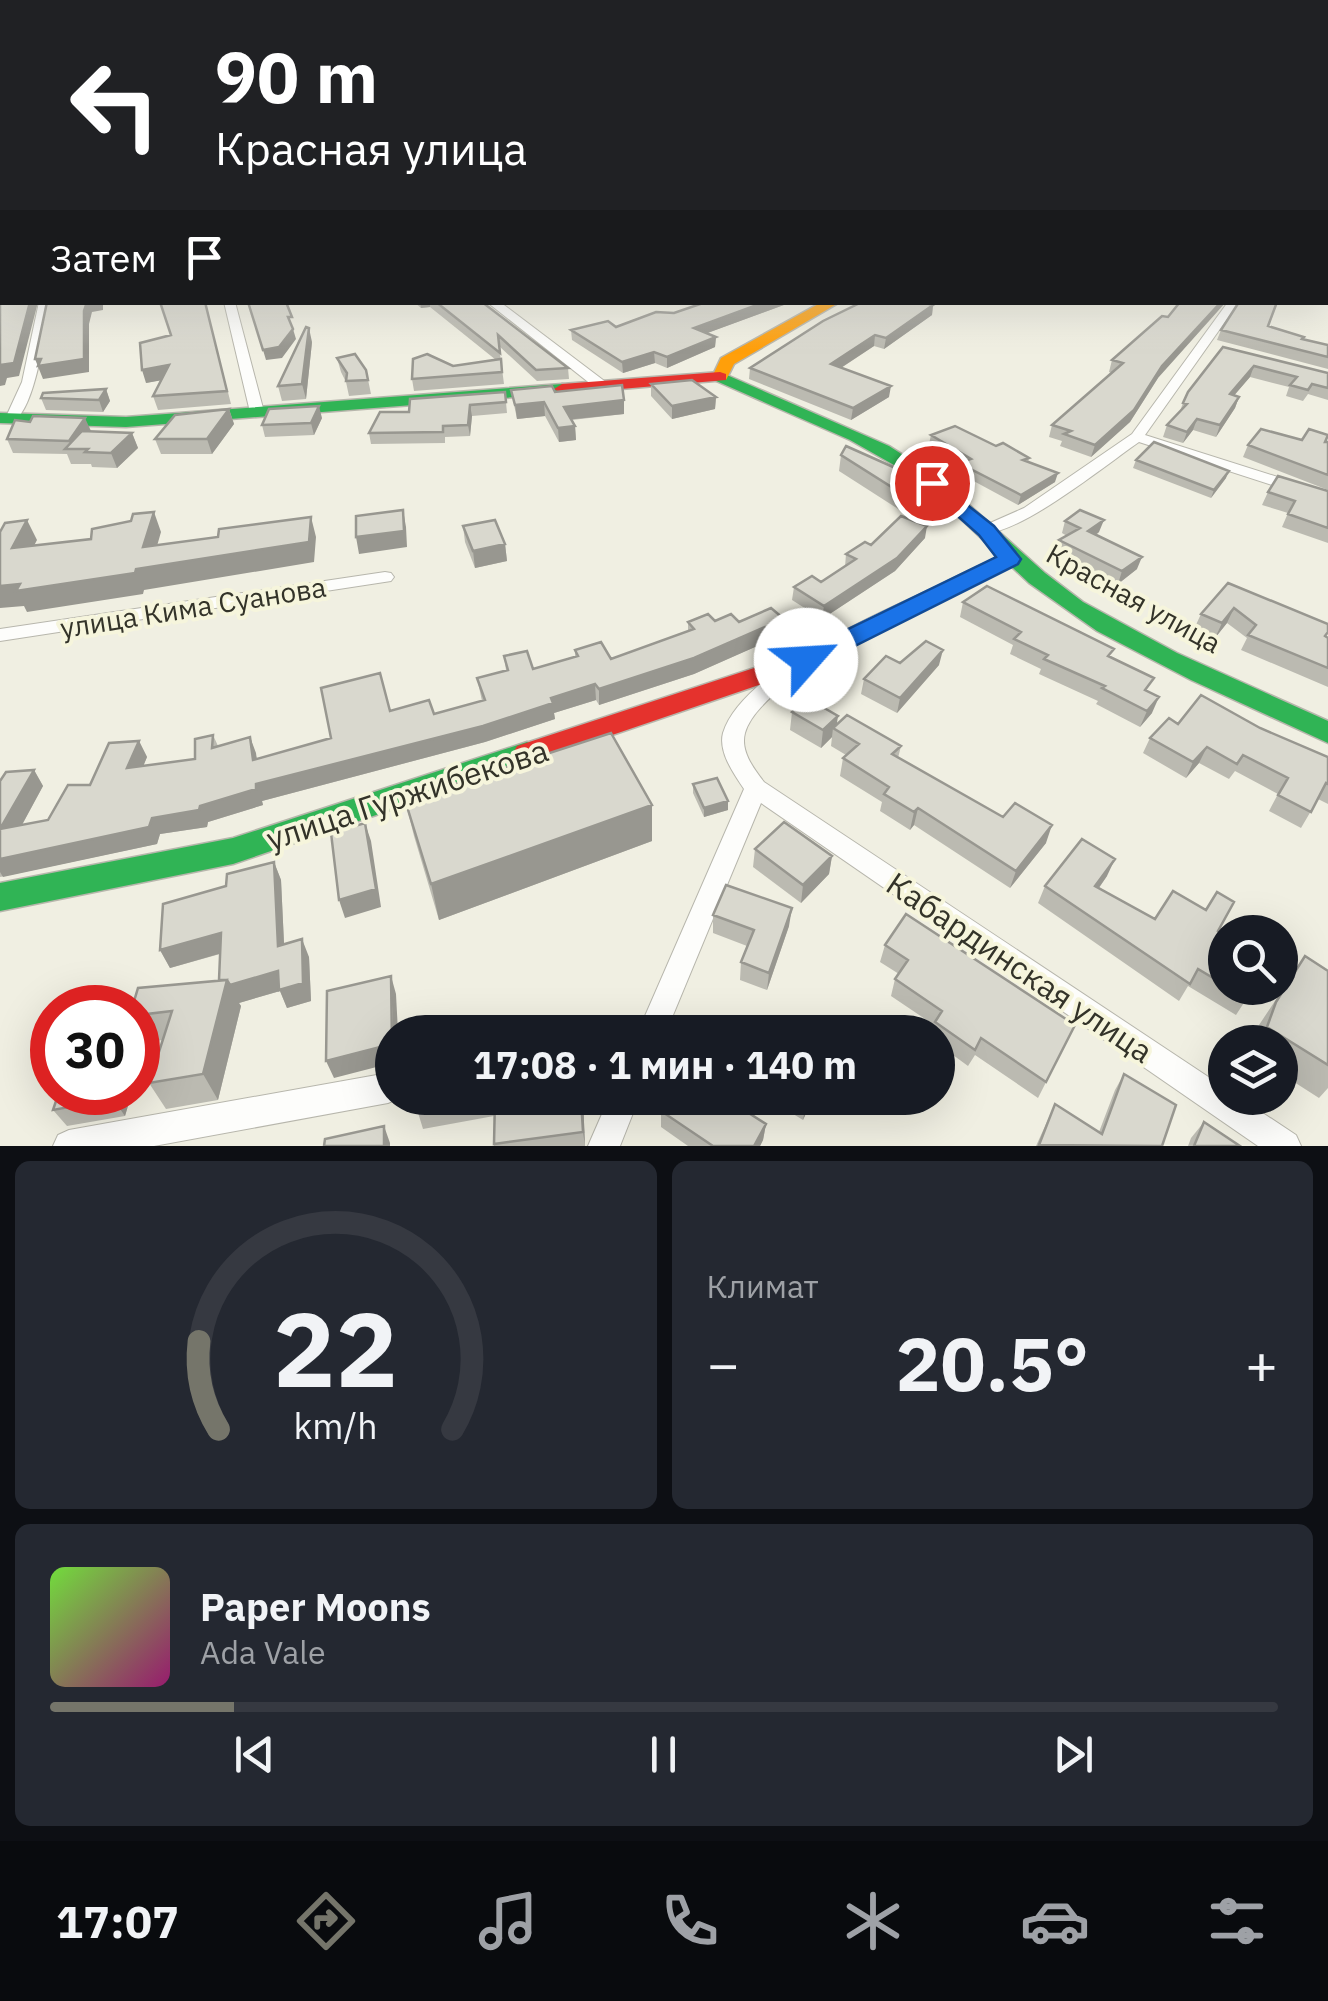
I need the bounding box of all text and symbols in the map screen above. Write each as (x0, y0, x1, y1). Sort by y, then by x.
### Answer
text: 90 m (215, 31, 378, 122)
icon: left (50, 40, 180, 170)
text: Красная улица (215, 119, 527, 177)
icon: arrive (177, 230, 232, 285)
text: Затем (50, 233, 157, 282)
pin (890, 441, 975, 526)
icon: arrive (905, 456, 960, 511)
street label: Красная улица (1040, 535, 1228, 661)
street label: улица Кима Суанова (58, 568, 329, 646)
position arrow (754, 608, 858, 712)
street label: улица Гуржибекова (261, 729, 553, 859)
street label: Кабардинская улица (879, 862, 1161, 1072)
map controls (1208, 915, 1298, 1115)
button: search (1208, 915, 1298, 1005)
speed limit sign: 30 (30, 985, 160, 1115)
button: layers (1208, 1025, 1298, 1115)
text: 17:08 · 1 мин · 140 m (473, 1040, 857, 1089)
text: Климат (707, 1265, 819, 1307)
text: 22 (273, 1280, 398, 1416)
text: 20.5° (895, 1314, 1089, 1412)
text: − (707, 1328, 740, 1399)
text: + (1245, 1328, 1278, 1399)
text: km/h (294, 1402, 378, 1449)
text: Paper Moons (200, 1582, 431, 1631)
text: Ada Vale (200, 1631, 326, 1673)
icon: previous (227, 1727, 282, 1782)
icon: pause (636, 1727, 691, 1782)
icon: next (1046, 1727, 1101, 1782)
icon: directions (291, 1886, 361, 1956)
icon: music (473, 1886, 543, 1956)
icon: phone (655, 1886, 725, 1956)
icon: climate (838, 1886, 908, 1956)
icon: car (1020, 1886, 1090, 1956)
icon: filters (1202, 1886, 1272, 1956)
text: 17:07 (56, 1892, 179, 1950)

